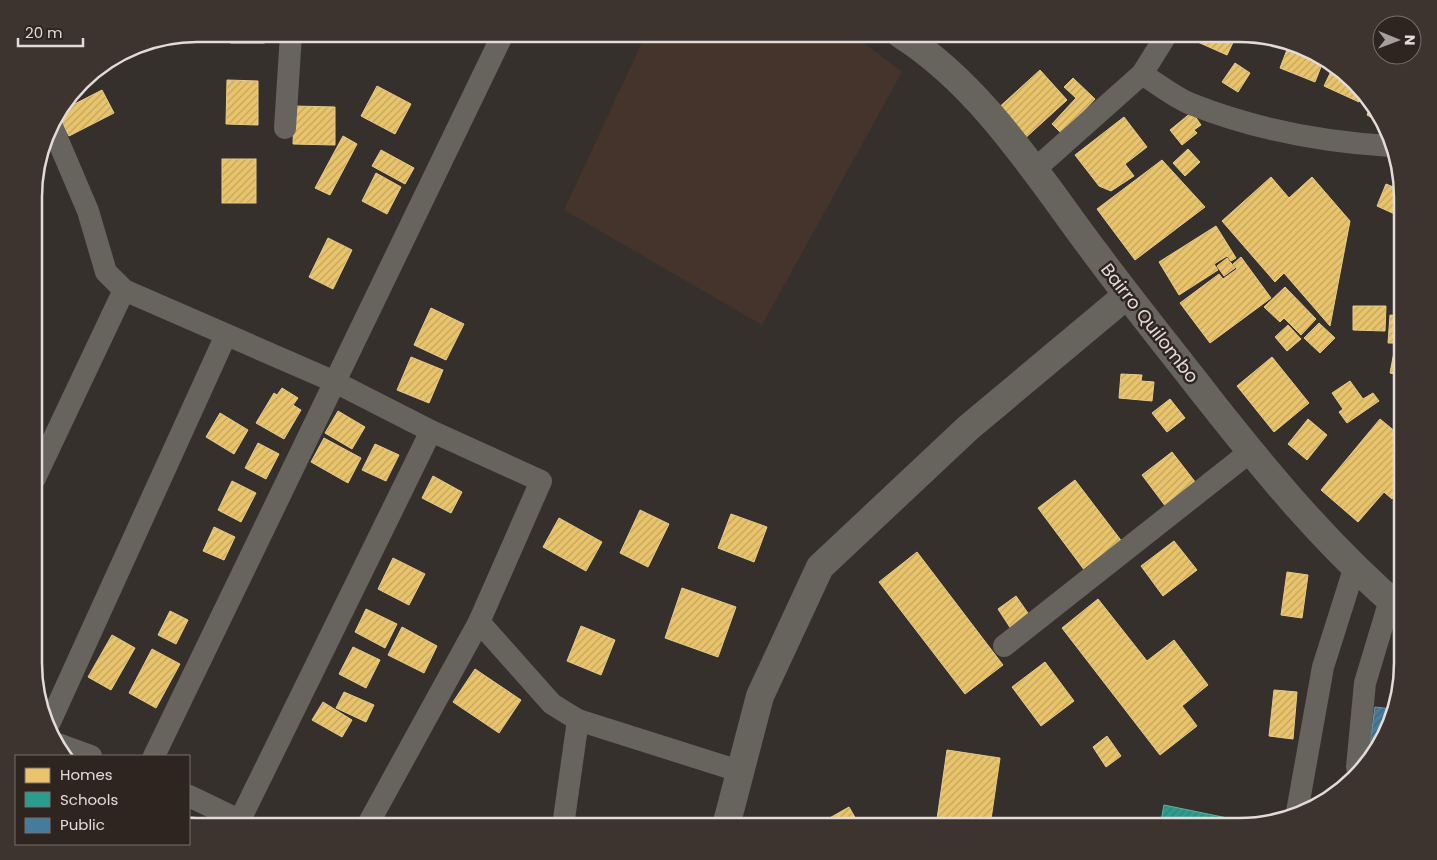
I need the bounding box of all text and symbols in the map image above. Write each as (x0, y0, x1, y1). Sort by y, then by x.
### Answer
scale bar (18, 15, 82, 47)
north arrow (1372, 15, 1422, 65)
text: 20 m (25, 22, 63, 43)
text: N (1400, 35, 1420, 46)
street label: Bairro Quilombo (1095, 258, 1205, 388)
legend (15, 755, 190, 845)
text: Homes (60, 764, 113, 785)
text: Schools (60, 789, 118, 810)
text: Public (60, 814, 105, 835)

